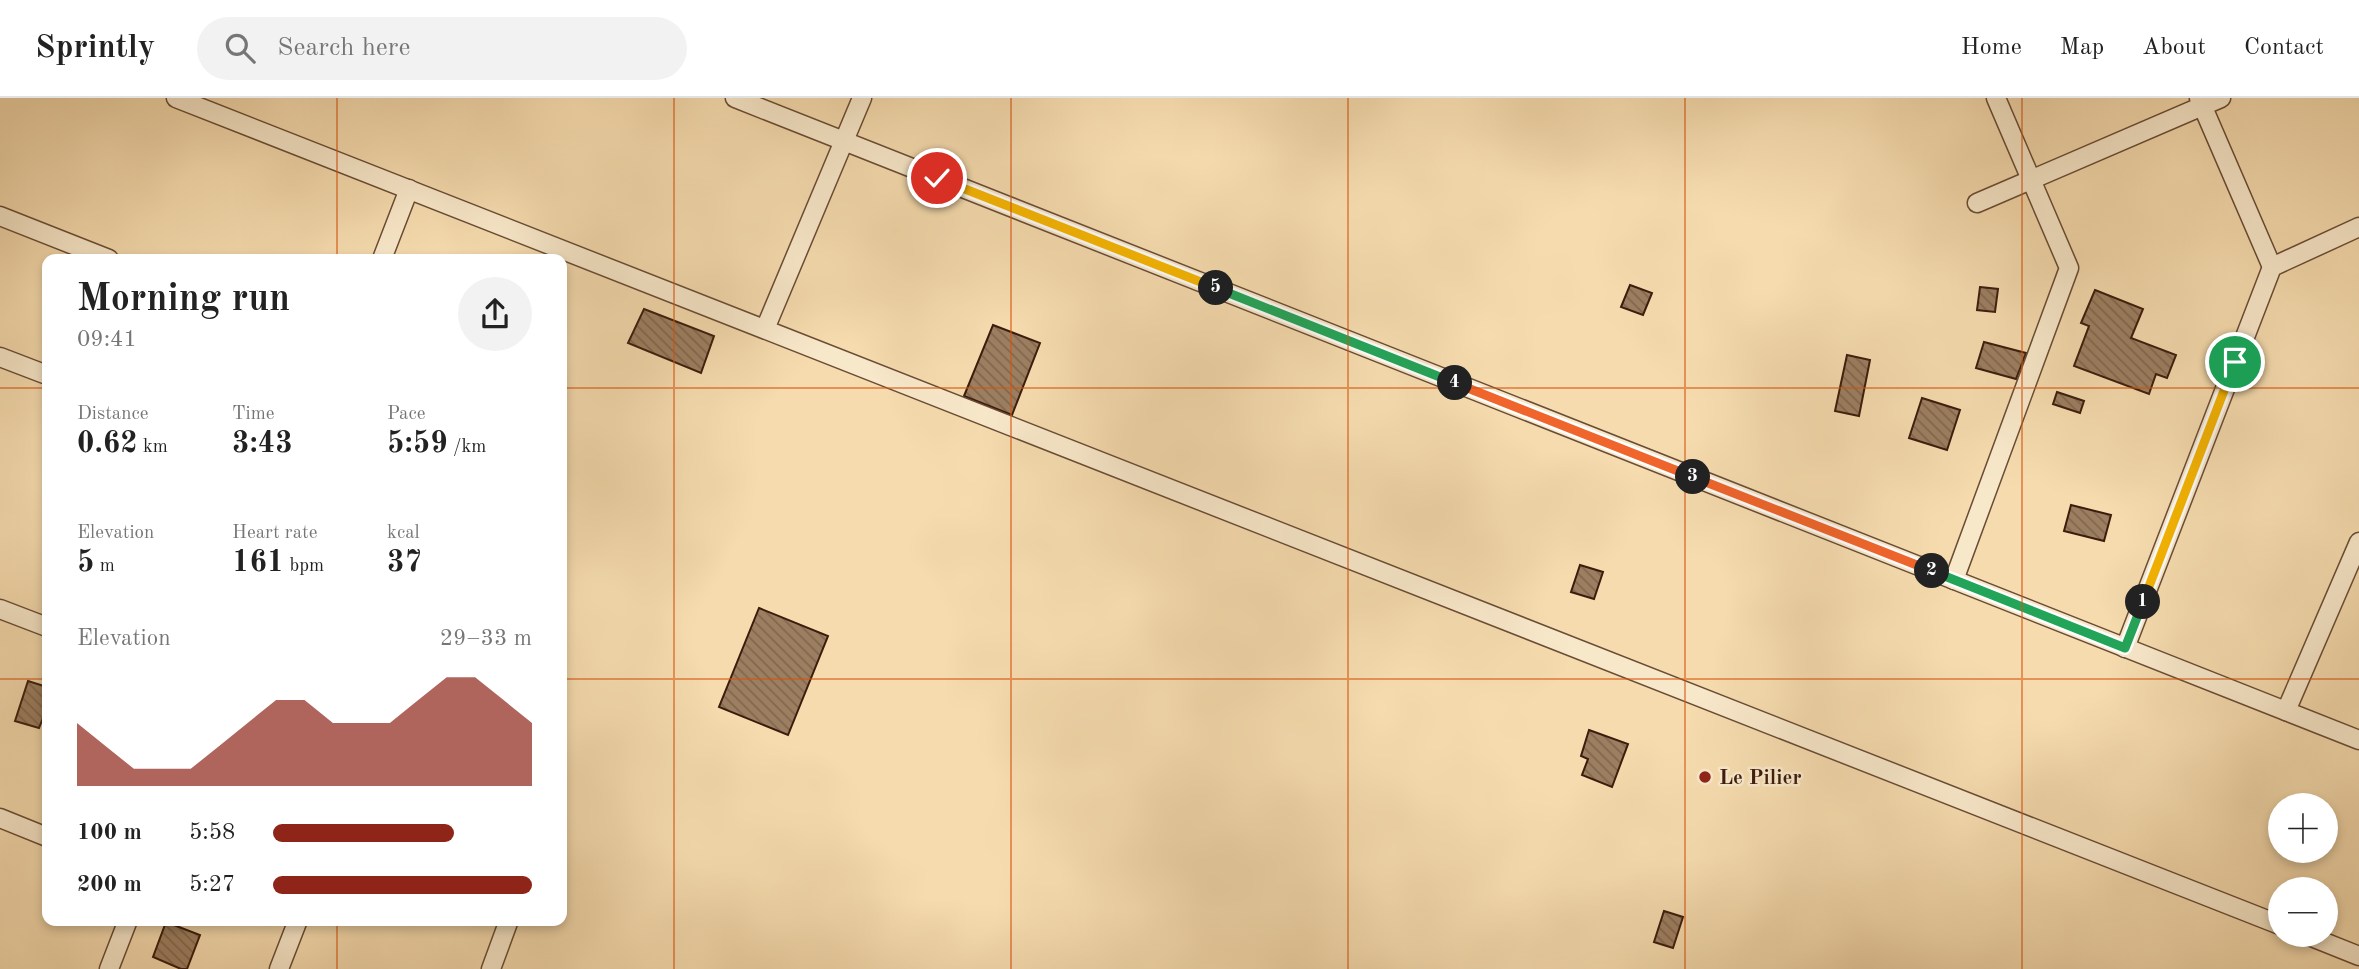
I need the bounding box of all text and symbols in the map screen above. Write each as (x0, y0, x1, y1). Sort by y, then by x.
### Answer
search box (197, 17, 687, 80)
icon: search (221, 29, 259, 67)
text: Sprintly (35, 32, 155, 65)
text: Search here (277, 35, 410, 61)
text: Home (1961, 36, 2022, 60)
text: Map (2060, 36, 2104, 60)
text: About (2142, 36, 2206, 60)
text: Contact (2244, 36, 2324, 60)
pin (907, 148, 967, 208)
icon: check (918, 159, 956, 197)
pin: 5 (1198, 270, 1234, 306)
button: share (458, 277, 532, 351)
text: 5 (1210, 278, 1221, 297)
text: Morning run (77, 281, 290, 319)
text: 09:41 (77, 328, 137, 351)
pin (2205, 332, 2265, 392)
icon: arrive (2216, 343, 2254, 381)
pin: 4 (1438, 366, 1472, 400)
text: 4 (1449, 373, 1460, 392)
text: Distance (77, 405, 149, 424)
text: Time (232, 405, 275, 424)
text: Pace (387, 405, 426, 424)
text: 0.62 (77, 429, 138, 459)
text: 3:43 (232, 429, 293, 459)
text: 5:59 (387, 429, 448, 459)
text: km (138, 438, 168, 457)
text: /km (448, 438, 486, 457)
pin: 3 (1676, 460, 1710, 494)
text: 3 (1687, 467, 1698, 486)
text: Elevation (77, 524, 154, 543)
text: Heart rate (232, 524, 317, 543)
text: kcal (387, 524, 420, 543)
text: 5 (77, 548, 94, 578)
text: 161 (232, 548, 284, 578)
text: 37 (387, 548, 422, 578)
pin: 2 (1914, 554, 1950, 588)
text: m (94, 557, 115, 576)
text: bpm (284, 557, 324, 576)
text: 2 (1926, 561, 1937, 580)
pin: 1 (2126, 584, 2160, 620)
text: 1 (2137, 592, 2148, 611)
text: Elevation (77, 627, 171, 650)
text: 29–33 m (440, 627, 532, 650)
place label: Le Pilier (1719, 768, 1802, 789)
marker: Le Pilier (1697, 769, 1713, 785)
map controls (2268, 793, 2338, 947)
button: + (2268, 793, 2338, 863)
text: 100 m (77, 821, 142, 844)
text: 5:58 (189, 821, 235, 844)
text: 200 m (77, 873, 142, 896)
text: 5:27 (189, 873, 235, 896)
button: − (2268, 877, 2338, 947)

